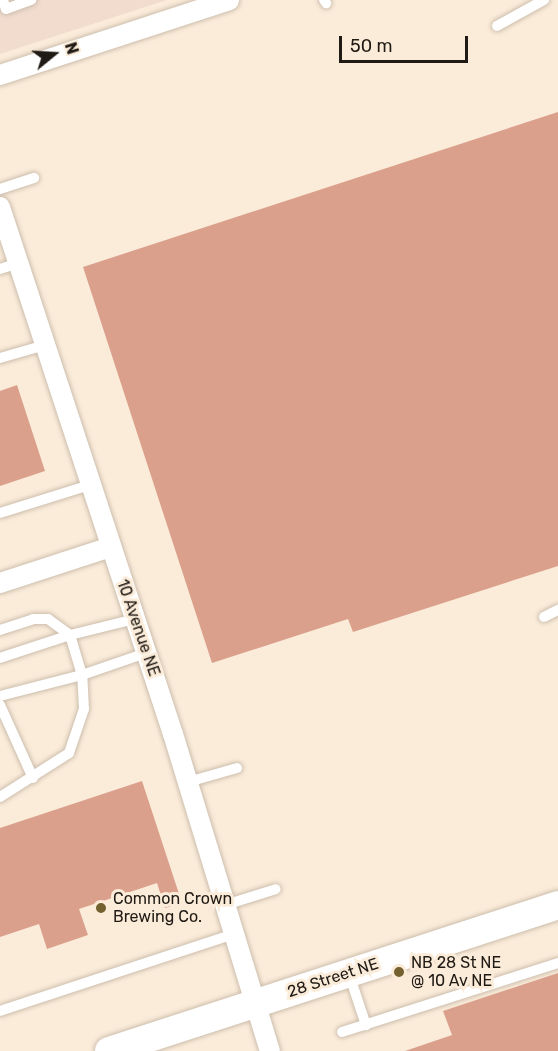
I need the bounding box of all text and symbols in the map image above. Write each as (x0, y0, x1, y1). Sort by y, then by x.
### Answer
north arrow (24, 24, 84, 84)
scale bar (342, 24, 471, 62)
text: 50 m (350, 35, 393, 57)
text: N (61, 40, 82, 57)
street label: 10 Avenue NE (112, 577, 164, 679)
place label: Common Crown Brewing Co. (113, 889, 232, 927)
marker: Common Crown Brewing Co. (94, 901, 108, 915)
place label: NB 28 St NE @ 10 Av NE (411, 953, 501, 991)
street label: 28 Street NE (285, 954, 381, 1002)
marker: NB 28 St NE @ 10 Av NE (392, 965, 406, 979)

